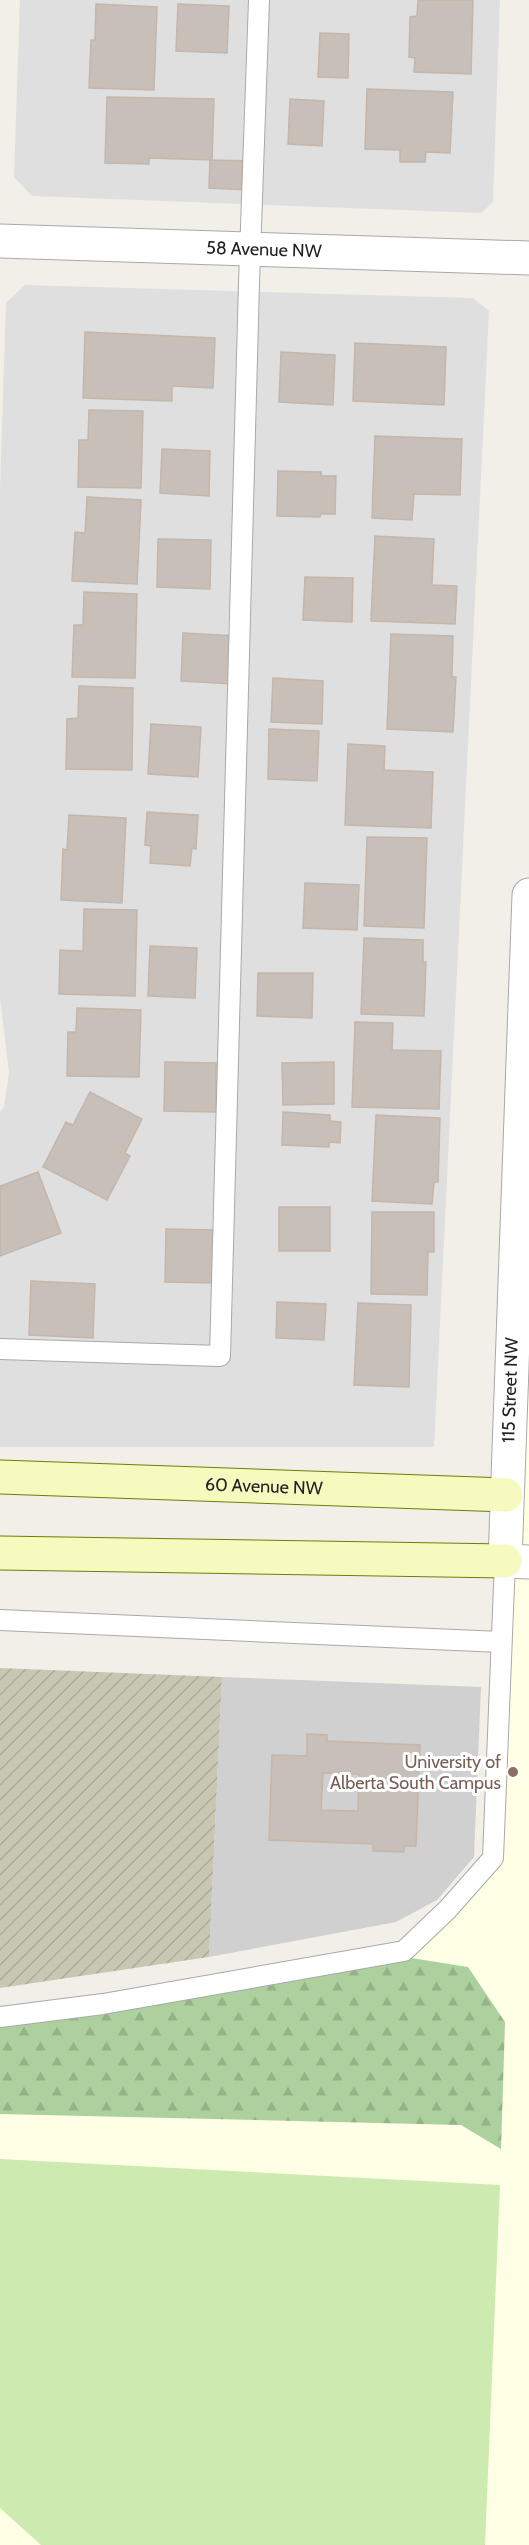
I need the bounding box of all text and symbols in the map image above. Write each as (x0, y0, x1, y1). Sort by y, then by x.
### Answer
street label: 58 Avenue NW (206, 237, 322, 262)
street label: 115 Street NW (497, 1337, 523, 1443)
street label: 60 Avenue NW (205, 1473, 323, 1499)
place label: University of Alberta South Campus (330, 1751, 501, 1794)
marker: University of Alberta South Campus (506, 1765, 520, 1779)

